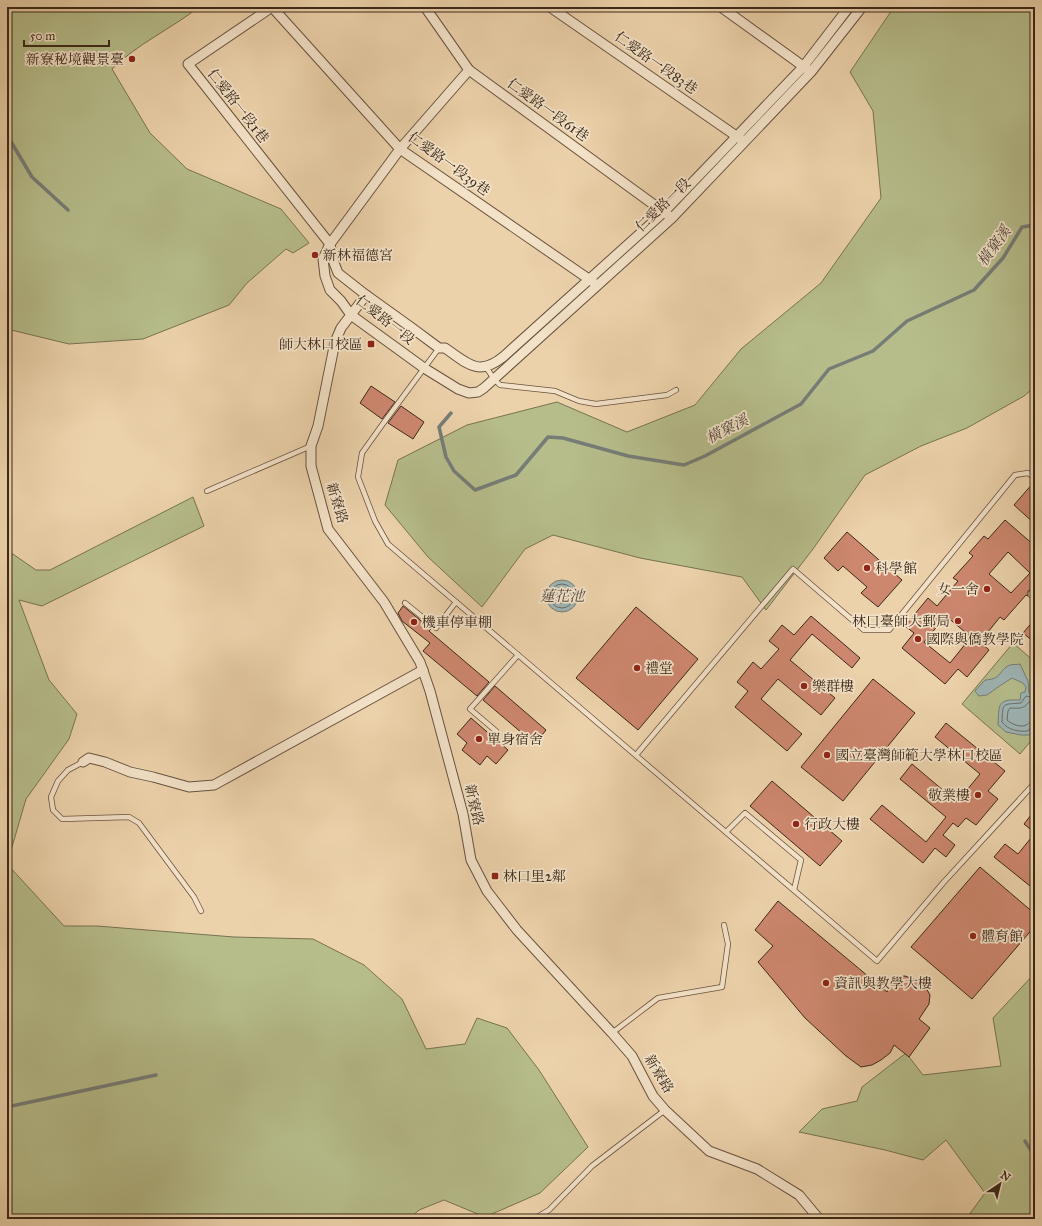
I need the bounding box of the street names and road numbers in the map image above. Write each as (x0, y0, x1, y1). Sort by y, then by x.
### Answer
street label: 仁愛路一段83巷 (611, 28, 701, 98)
street label: 仁愛路一段1巷 (204, 65, 272, 147)
street label: 仁愛路一段61巷 (504, 75, 592, 145)
street label: 仁愛路一段39巷 (405, 129, 493, 199)
street label: 仁愛路一段 (632, 175, 694, 235)
street label: 仁愛路一段 (352, 292, 418, 348)
street label: 新寮路 (323, 480, 351, 526)
street label: 新寮路 (461, 783, 487, 827)
street label: 新寮路 (641, 1052, 677, 1096)

